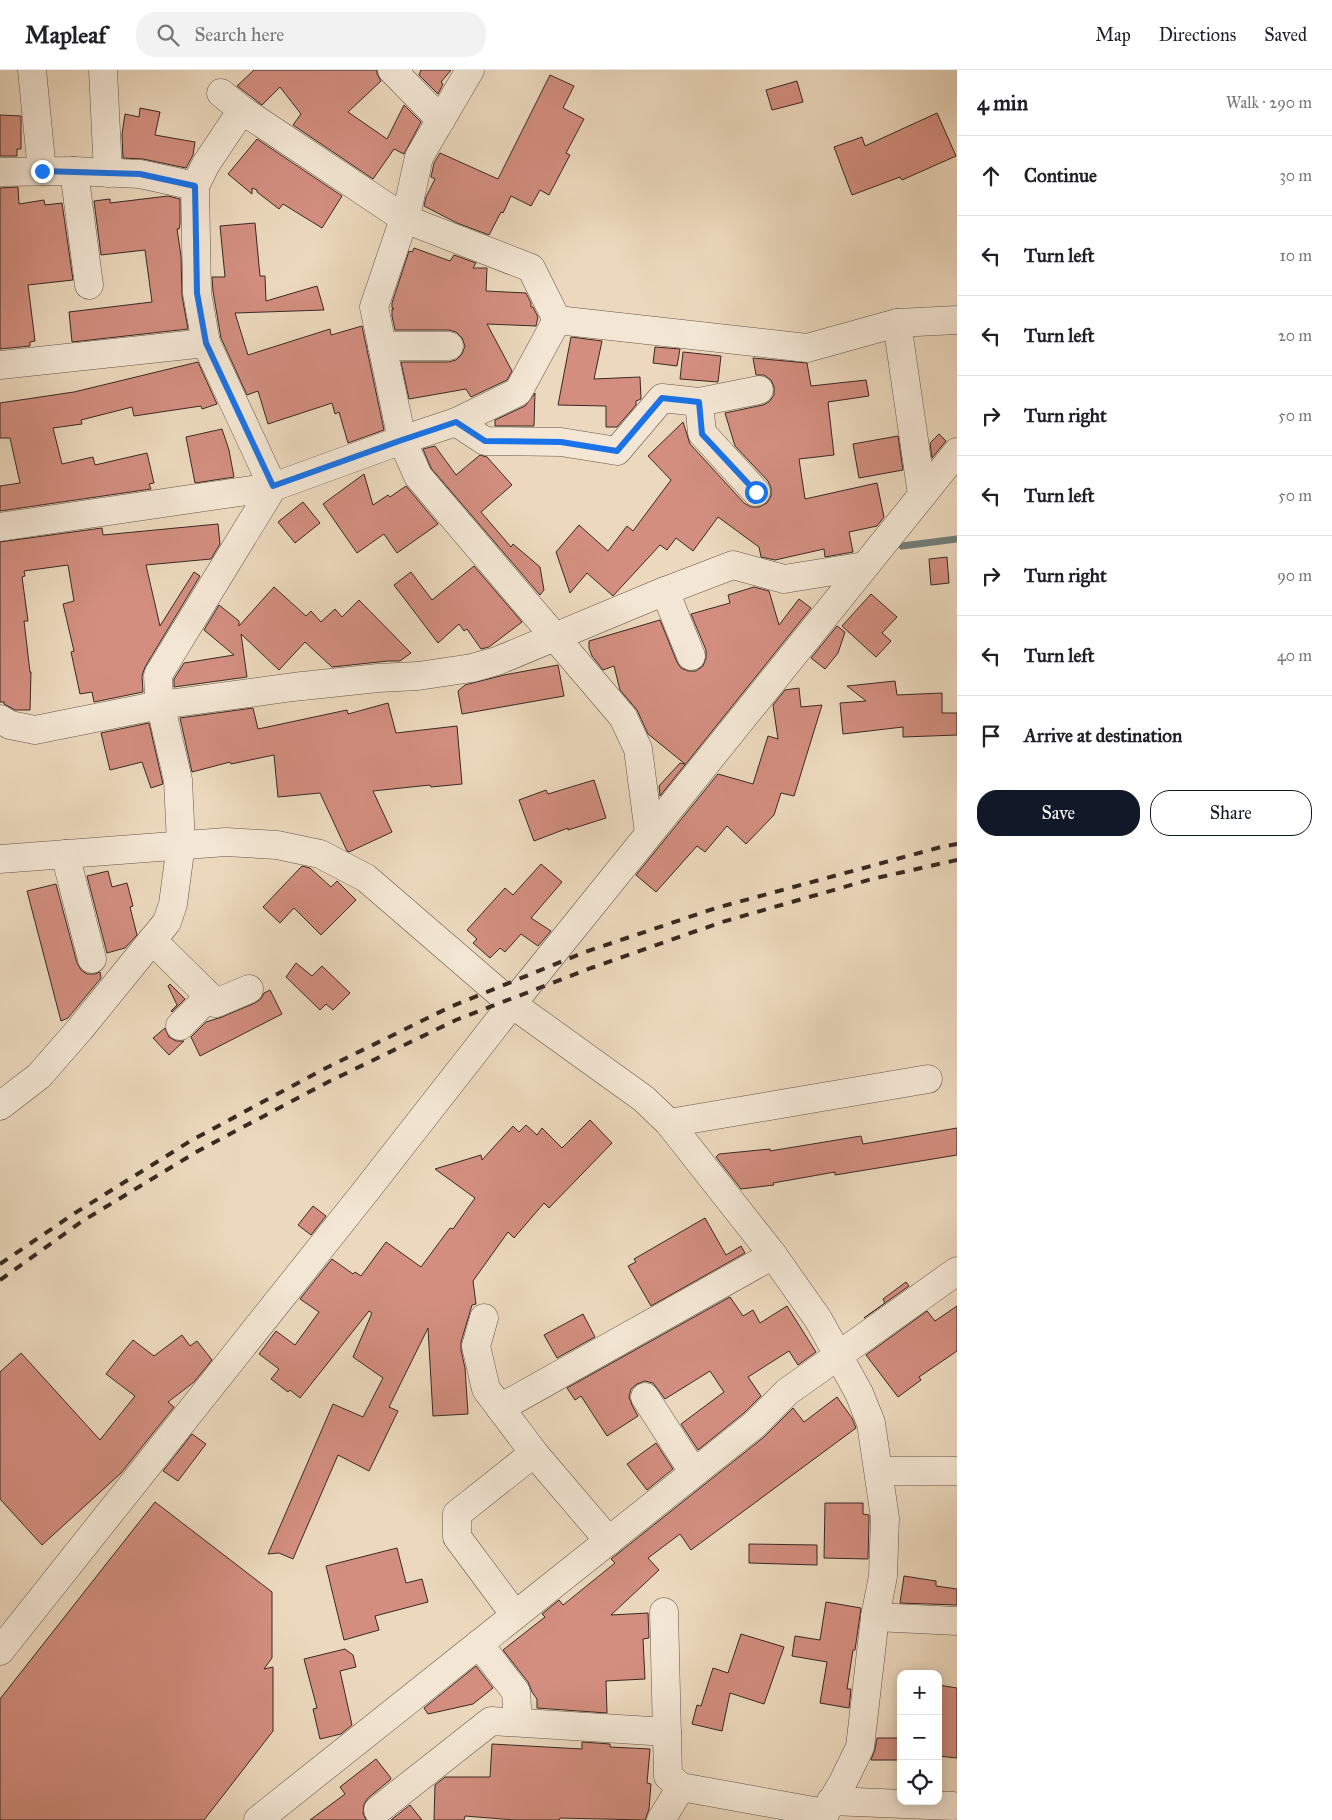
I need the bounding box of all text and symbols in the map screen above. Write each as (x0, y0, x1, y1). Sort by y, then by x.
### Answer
search box (136, 12, 486, 57)
text: Mapleaf (25, 20, 106, 50)
icon: search (154, 21, 182, 49)
text: Search here (194, 23, 284, 46)
text: Map (1095, 24, 1131, 46)
text: Directions (1159, 24, 1236, 46)
text: Saved (1264, 24, 1307, 46)
text: 4 min (977, 90, 1028, 116)
text: Walk · 290 m (1226, 93, 1312, 112)
route end (31, 160, 54, 183)
icon: ahead (977, 162, 1005, 190)
text: Continue (1024, 164, 1097, 187)
text: 30 m (1279, 166, 1312, 185)
icon: left (977, 242, 1005, 270)
text: Turn left (1024, 244, 1094, 267)
text: 10 m (1280, 246, 1312, 265)
icon: left (977, 322, 1005, 350)
text: Turn left (1024, 324, 1094, 347)
text: 20 m (1278, 326, 1312, 345)
icon: right (977, 402, 1005, 430)
text: Turn right (1024, 404, 1107, 427)
text: 50 m (1278, 406, 1312, 425)
route start (745, 481, 768, 504)
icon: left (977, 482, 1005, 510)
text: Turn left (1024, 484, 1094, 507)
text: 50 m (1278, 486, 1312, 505)
icon: right (977, 562, 1005, 590)
text: Turn right (1024, 564, 1107, 587)
text: 90 m (1277, 566, 1312, 585)
icon: left (977, 642, 1005, 670)
text: Turn left (1024, 644, 1094, 667)
text: 40 m (1277, 646, 1312, 665)
icon: arrive (977, 722, 1005, 750)
text: Arrive at destination (1024, 724, 1182, 747)
button: Save (977, 790, 1140, 836)
button: Share (1150, 790, 1312, 836)
map controls (897, 1670, 942, 1805)
button: + (897, 1670, 942, 1715)
button: − (897, 1715, 942, 1760)
button: locate (897, 1760, 942, 1805)

